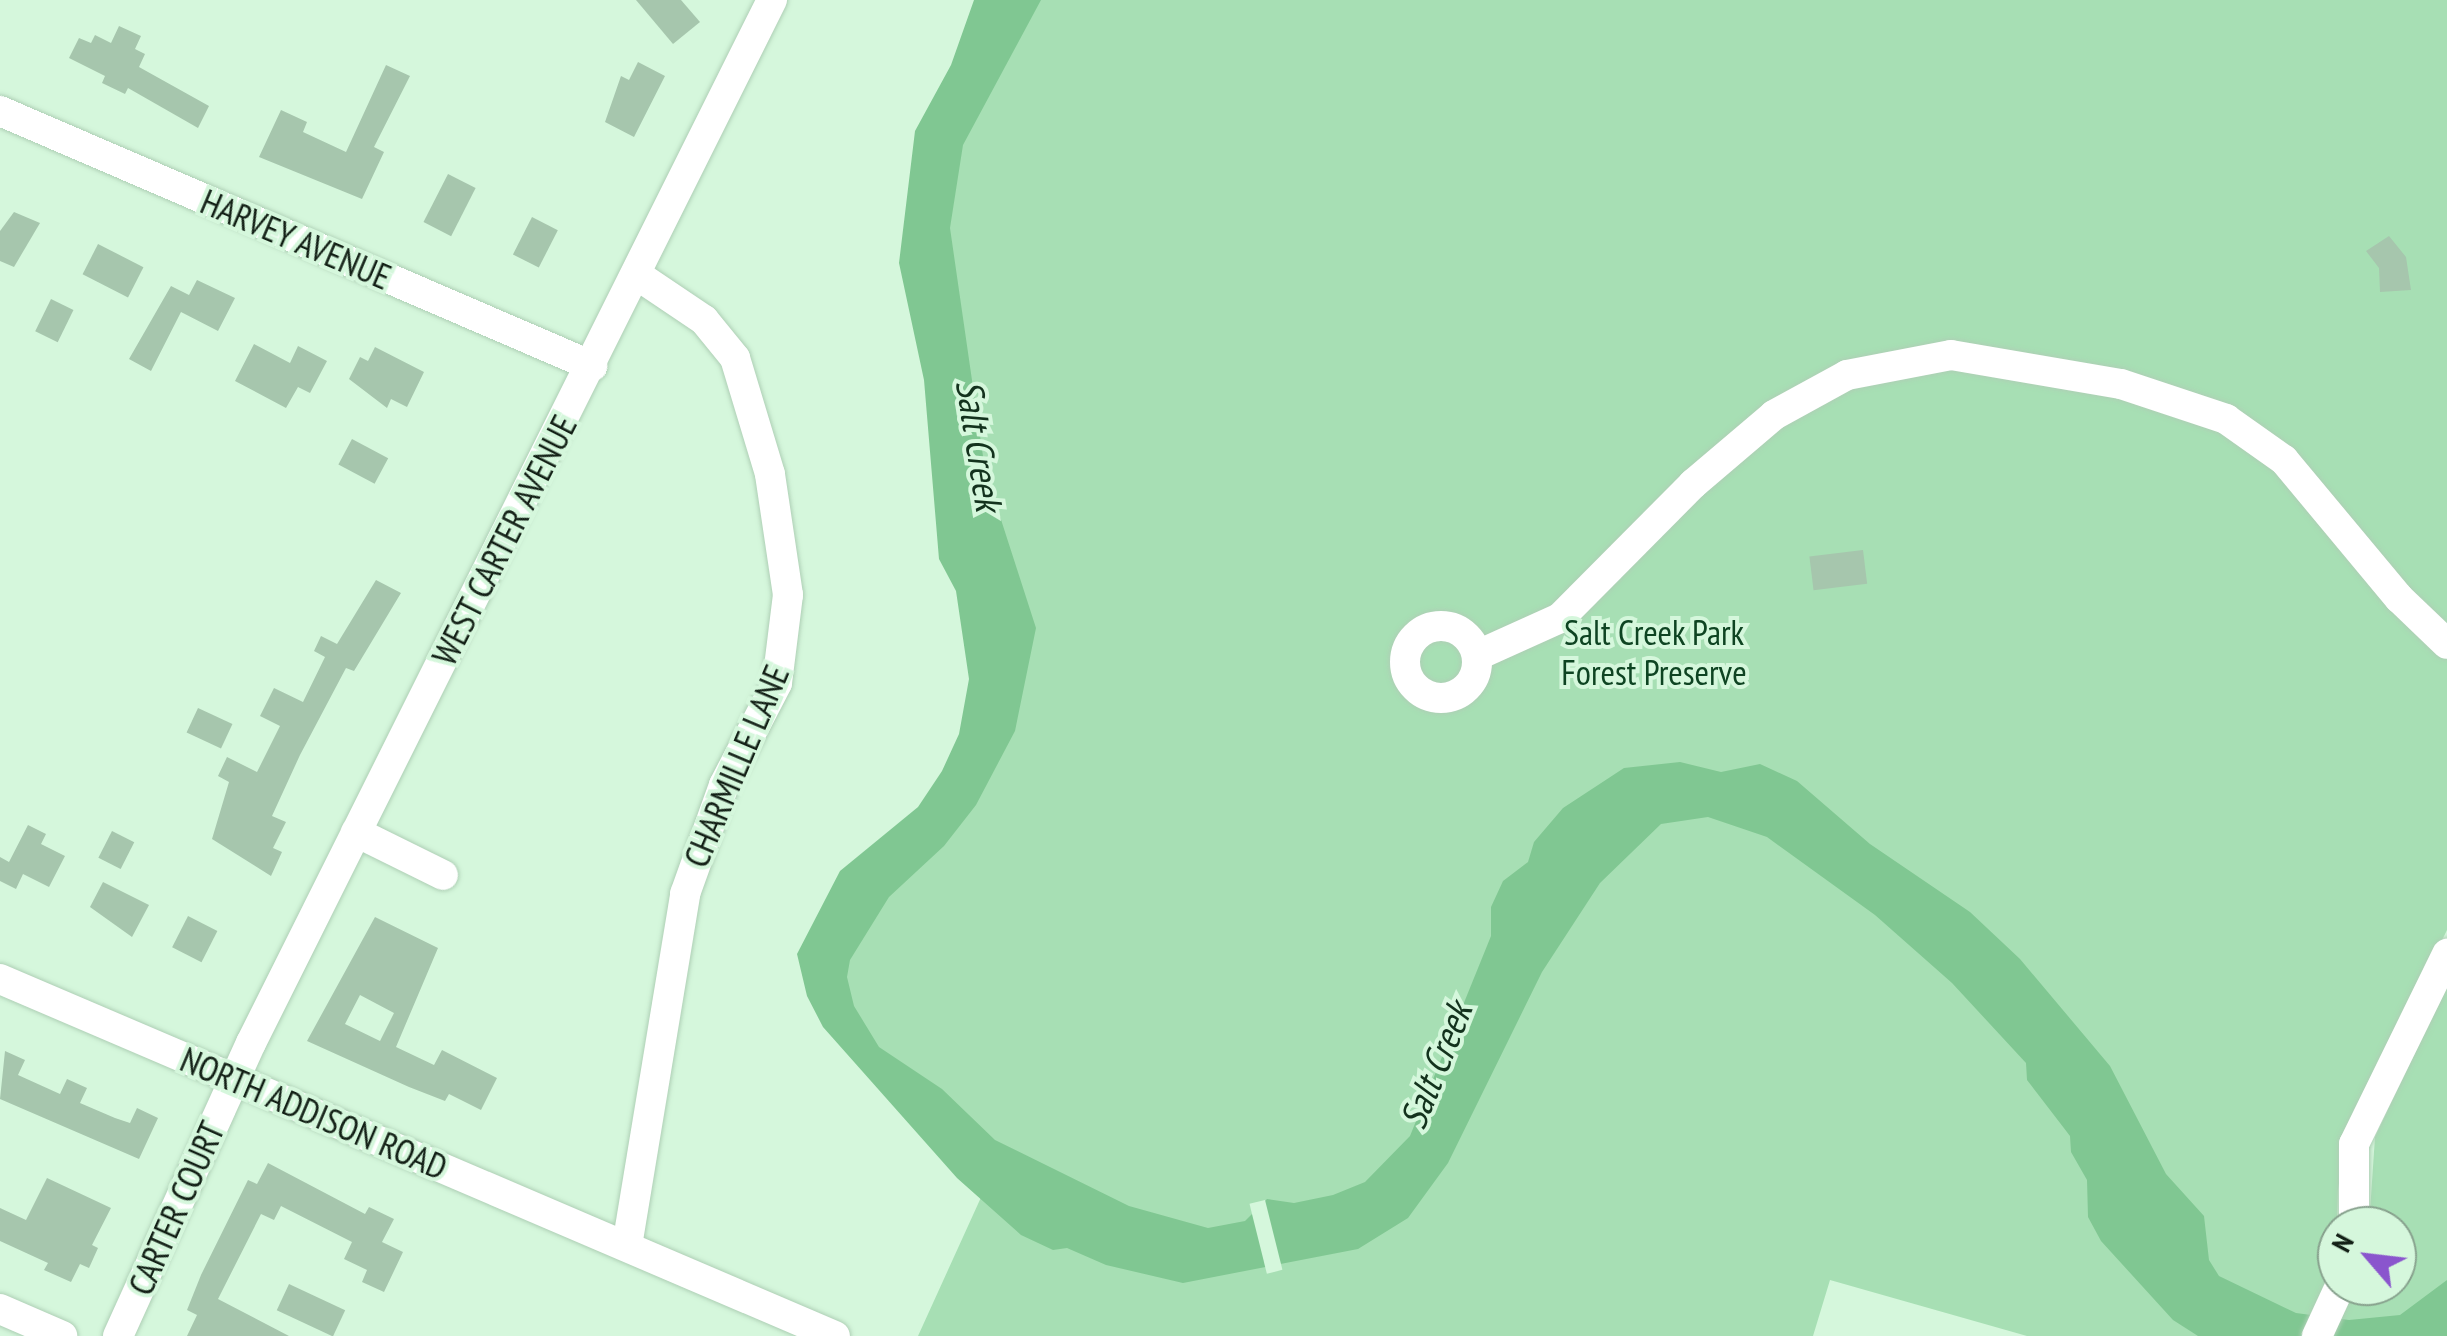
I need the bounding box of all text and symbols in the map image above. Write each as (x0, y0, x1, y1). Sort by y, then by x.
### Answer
street label: HARVEY AVENUE (194, 180, 398, 298)
water label: Salt Creek (947, 376, 1013, 514)
street label: WEST CARTER AVENUE (422, 407, 586, 673)
park label: Salt Creek Park Forest Preserve (1561, 611, 1747, 693)
street label: CHARMILLE LANE (675, 659, 797, 873)
water label: Salt Creek (1389, 995, 1481, 1135)
street label: NORTH ADDISON ROAD (174, 1038, 454, 1188)
street label: CARTER COURT (119, 1115, 233, 1301)
north arrow (2317, 1206, 2417, 1306)
text: N (2322, 1227, 2362, 1258)

